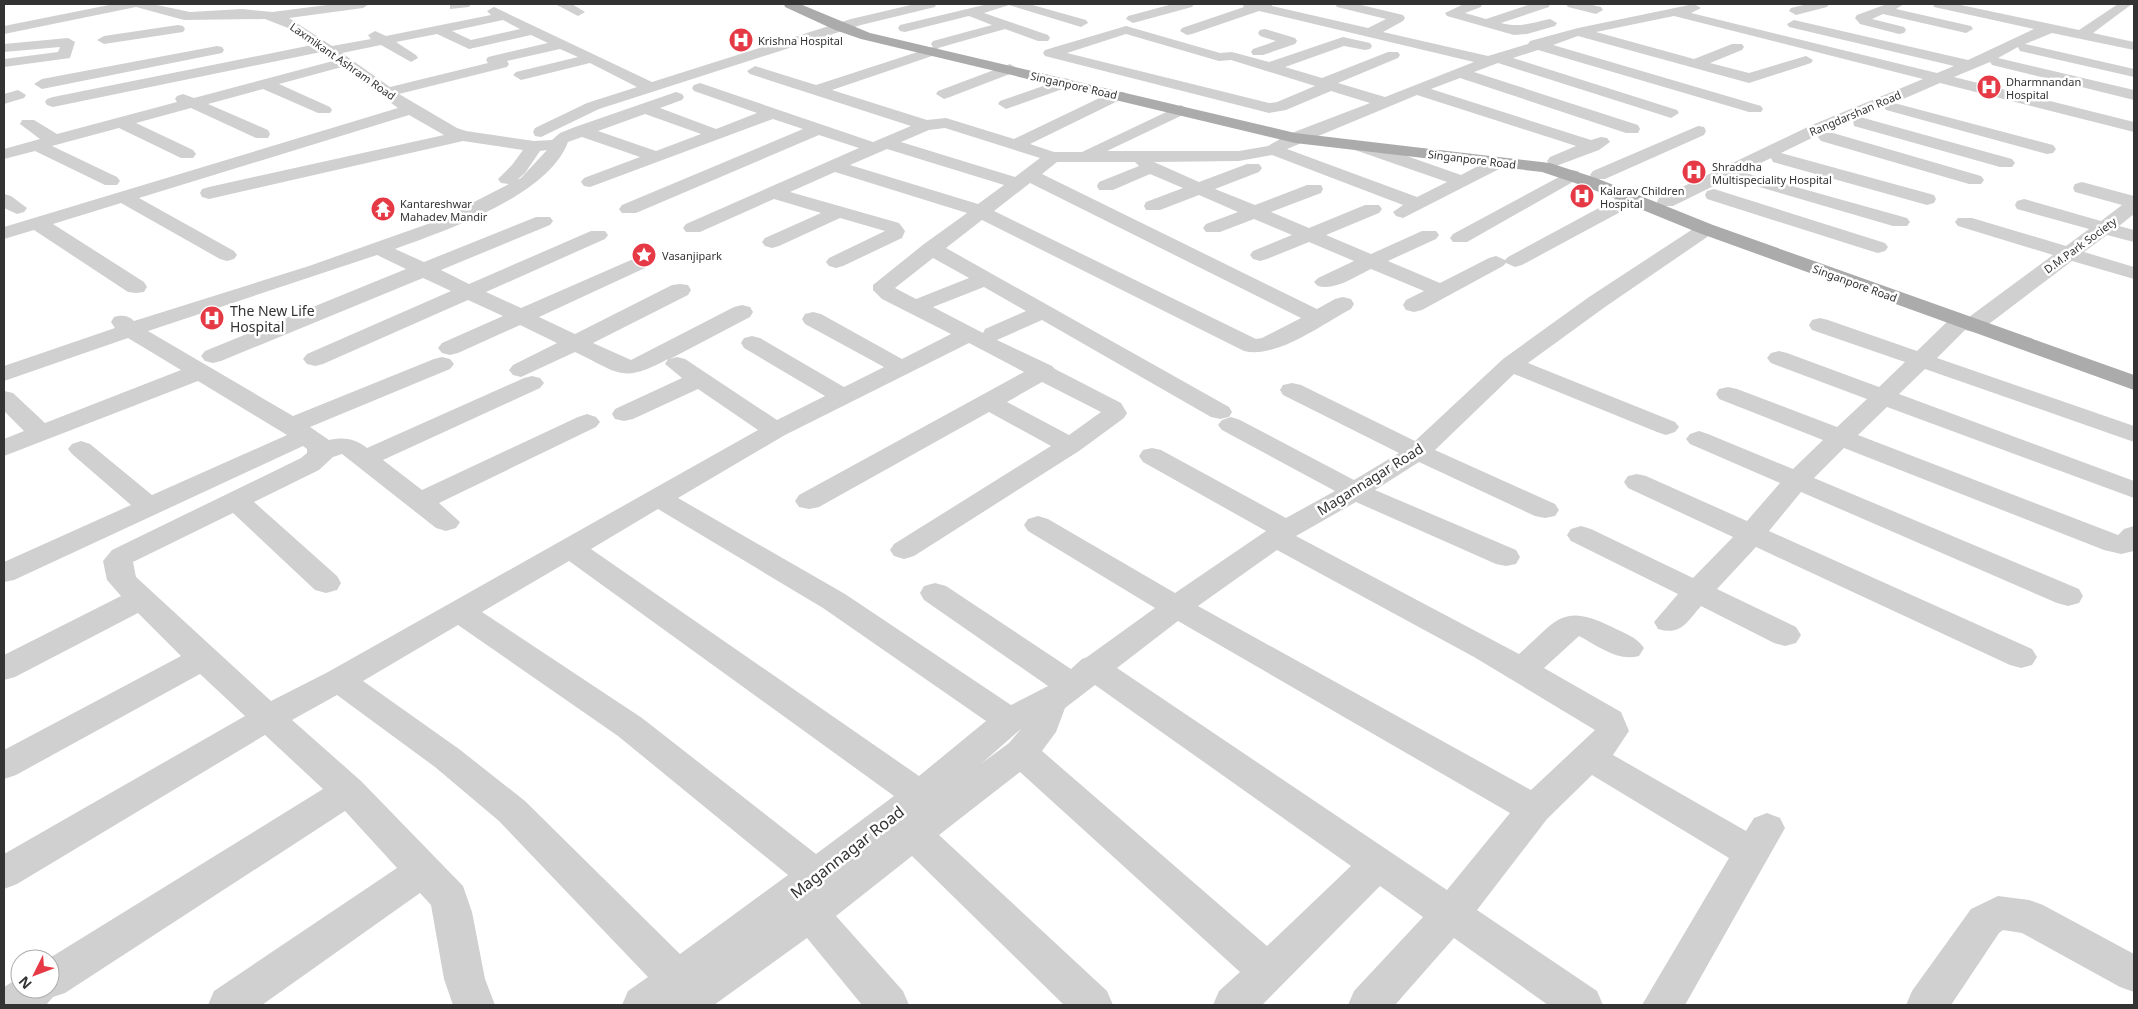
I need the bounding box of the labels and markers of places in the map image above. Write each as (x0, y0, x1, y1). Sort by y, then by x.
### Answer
hospital icon: Krishna Hospital (728, 27, 754, 53)
place label: Krishna Hospital (758, 33, 843, 48)
hospital icon: Dharmnandan Hospital (1976, 74, 2002, 100)
place label: Dharmnandan Hospital (2006, 74, 2081, 102)
hospital icon: Shraddha Multispeciality Hospital (1681, 159, 1707, 185)
place label: Shraddha Multispeciality Hospital (1712, 159, 1832, 187)
hospital icon: Kalarav Children Hospital (1569, 183, 1595, 209)
place label: Kalarav Children Hospital (1600, 183, 1684, 211)
temple icon: Kantareshwar Mahadev Mandir (370, 196, 396, 222)
place label: Kantareshwar Mahadev Mandir (400, 196, 488, 224)
place icon: Vasanjipark (631, 242, 657, 268)
place label: Vasanjipark (662, 248, 722, 263)
place label: The New Life Hospital (230, 301, 315, 336)
hospital icon: The New Life Hospital (199, 305, 225, 331)

